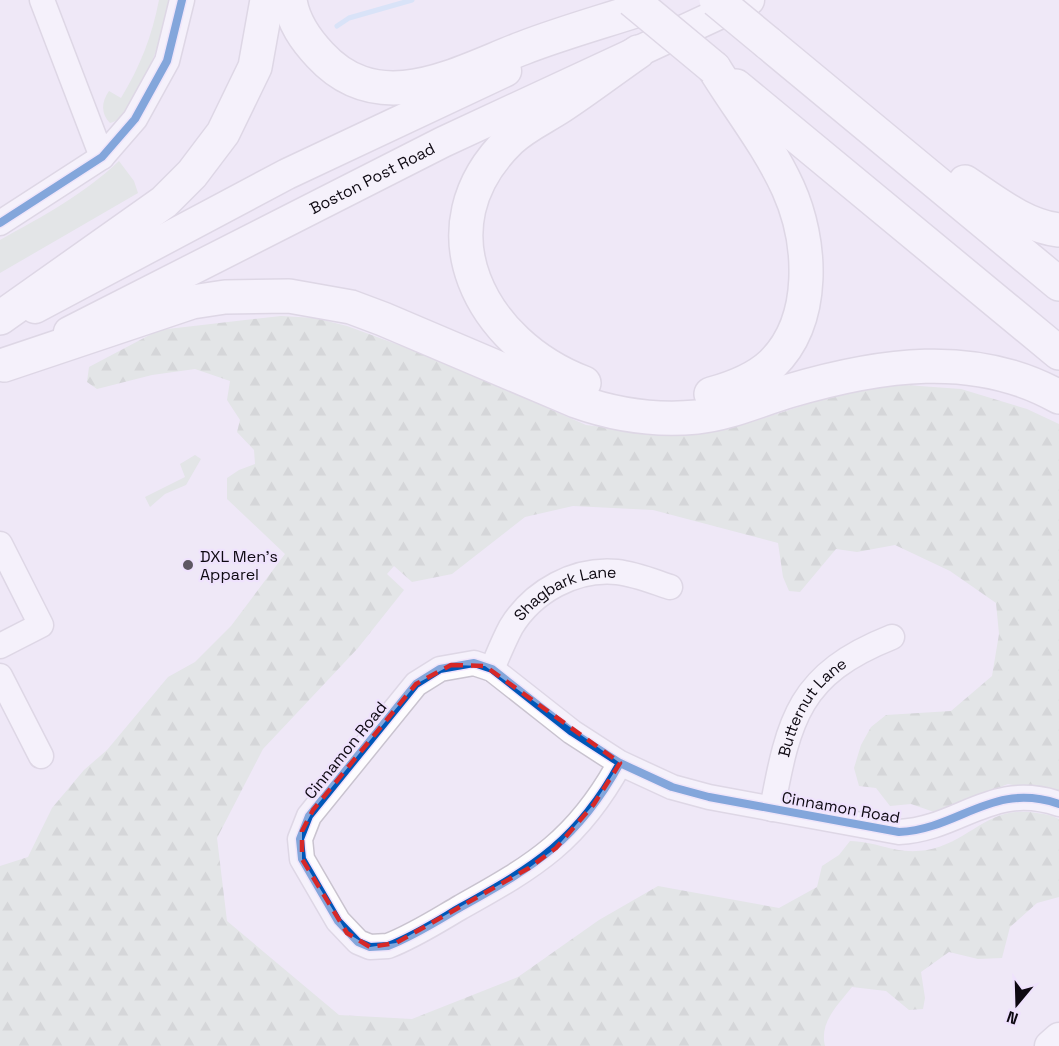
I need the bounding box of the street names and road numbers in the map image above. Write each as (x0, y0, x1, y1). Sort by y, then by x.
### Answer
street label: Boston Post Road (306, 138, 439, 219)
street label: Shagbark Lane (509, 561, 617, 625)
street label: Butternut Lane (773, 653, 851, 759)
street label: Cinnamon Road (300, 697, 391, 803)
street label: Cinnamon Road (780, 787, 902, 828)

